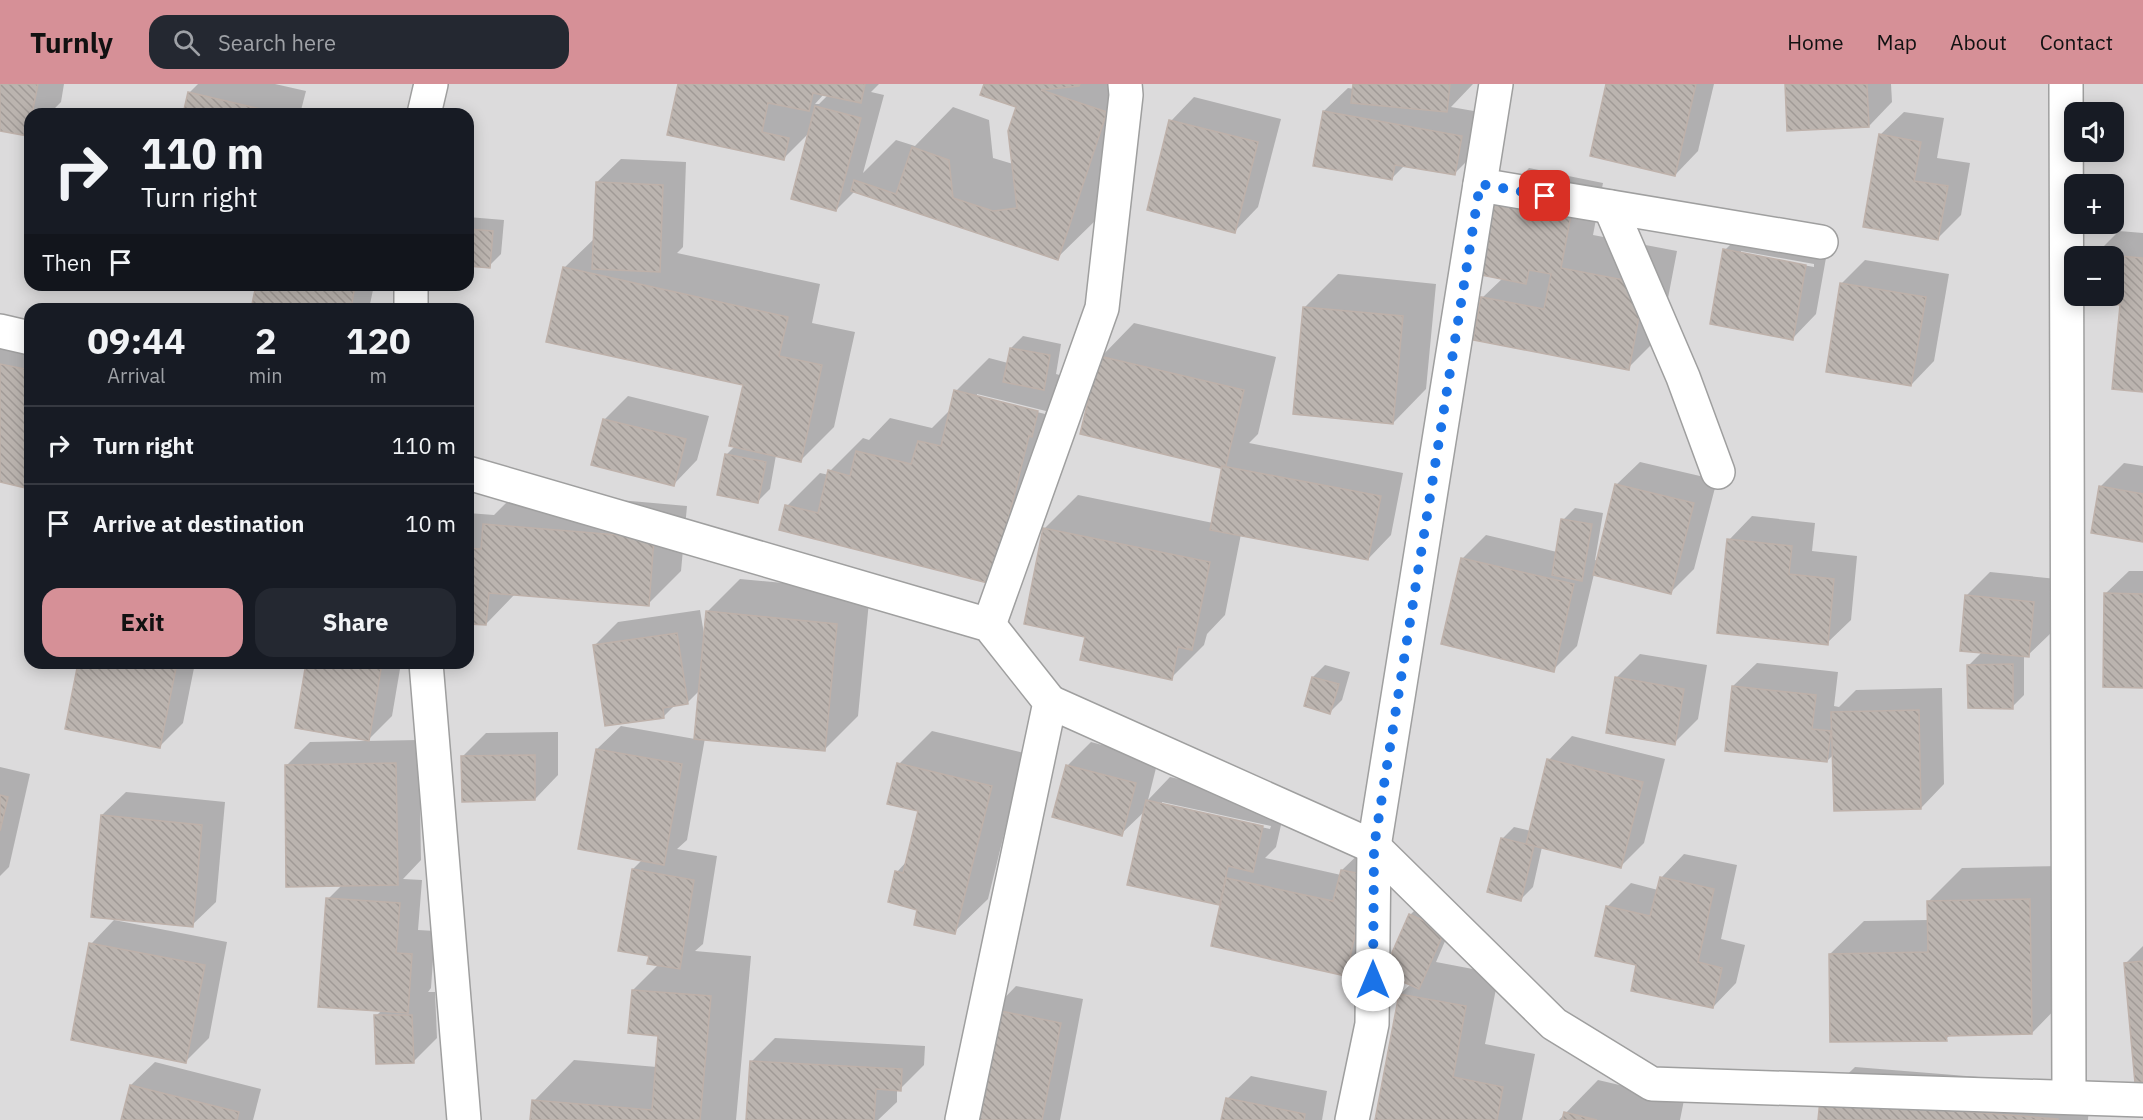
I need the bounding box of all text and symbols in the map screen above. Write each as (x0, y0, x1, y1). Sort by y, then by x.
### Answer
search box (149, 15, 569, 69)
text: Turnly (30, 24, 113, 61)
icon: search (170, 26, 203, 59)
text: Search here (218, 28, 336, 57)
text: Home (1787, 28, 1844, 56)
text: Map (1877, 28, 1917, 56)
text: About (1950, 28, 2007, 56)
text: Contact (2040, 28, 2113, 56)
map controls (2064, 102, 2124, 306)
button: sound (2064, 102, 2124, 162)
text: 110 m (141, 126, 264, 181)
icon: right (42, 132, 120, 210)
pin (1519, 170, 1570, 221)
button: + (2064, 174, 2124, 234)
text: Turn right (141, 179, 258, 214)
icon: arrive (1528, 179, 1561, 212)
icon: arrive (104, 246, 137, 279)
button: − (2064, 246, 2124, 306)
text: Then (42, 248, 92, 277)
text: 09:44 (87, 317, 186, 364)
text: 2 (255, 317, 277, 364)
text: 120 (346, 317, 411, 364)
text: Arrival (107, 362, 166, 389)
text: min (249, 362, 283, 389)
text: m (370, 362, 387, 389)
icon: right (42, 429, 75, 462)
text: Turn right (93, 431, 194, 460)
text: 110 m (392, 431, 456, 460)
icon: arrive (42, 507, 75, 540)
text: Arrive at destination (93, 509, 304, 538)
text: 10 m (405, 509, 456, 538)
button: Exit (42, 588, 243, 657)
button: Share (255, 588, 456, 657)
position arrow (1341, 948, 1405, 1012)

